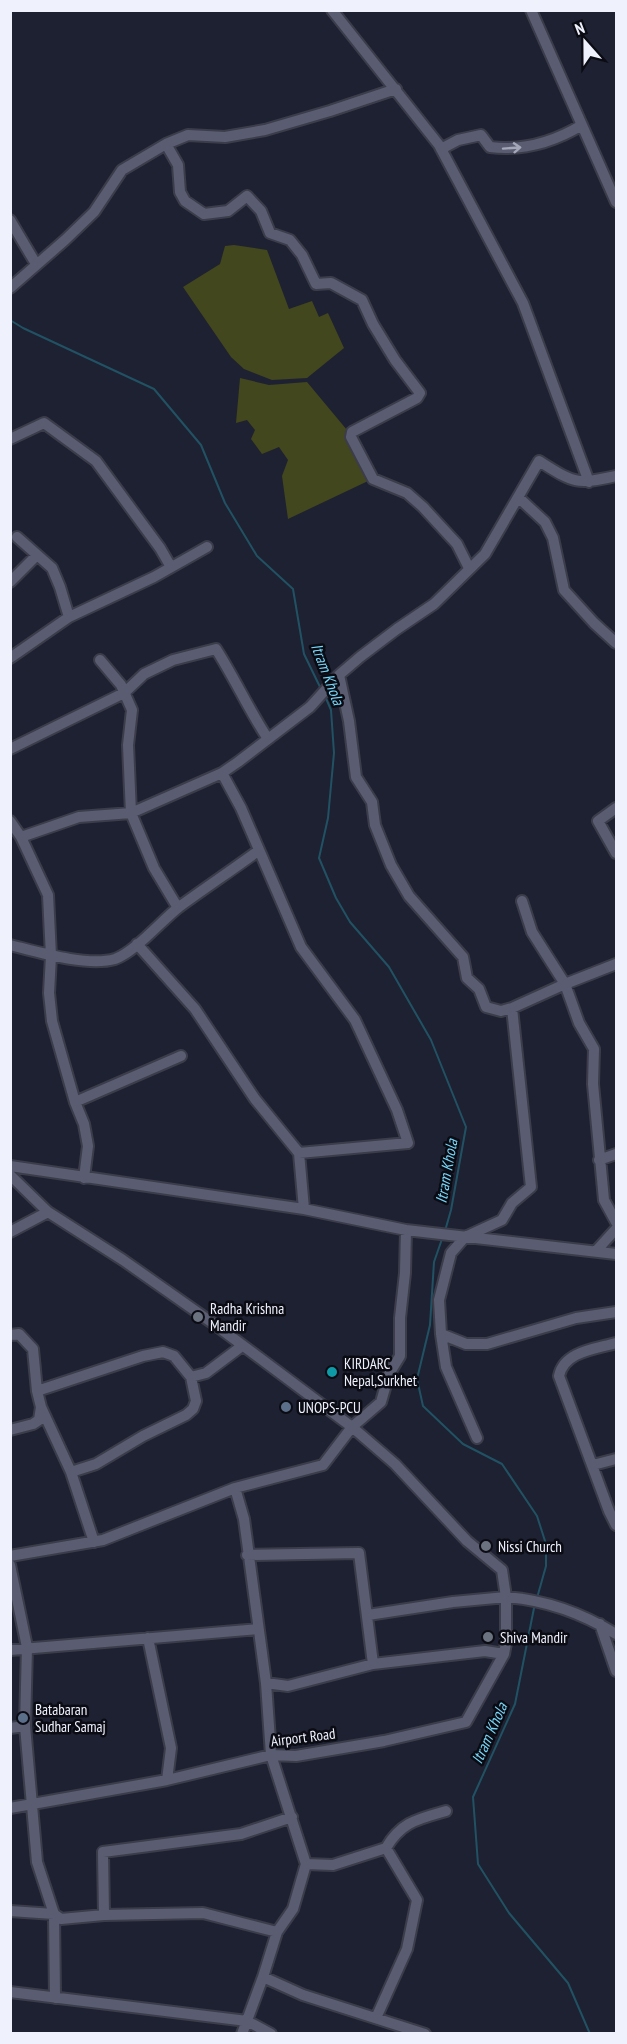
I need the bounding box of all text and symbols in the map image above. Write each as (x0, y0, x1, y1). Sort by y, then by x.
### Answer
north arrow (555, 12, 615, 72)
text: N (572, 17, 587, 39)
one-way arrow (501, 142, 521, 153)
water label: Itram Khola (307, 640, 349, 709)
water label: Itram Khola (431, 1136, 462, 1205)
place label: Radha Krishna Mandir (210, 1299, 284, 1335)
marker: Radha Krishna Mandir (191, 1310, 205, 1324)
place label: KIRDARC Nepal,Surkhet (344, 1354, 417, 1390)
marker: KIRDARC Nepal,Surkhet (325, 1365, 339, 1379)
place label: UNOPS-PCU (298, 1398, 361, 1417)
marker: UNOPS-PCU (279, 1400, 293, 1414)
place label: Nissi Church (498, 1537, 562, 1556)
marker: Nissi Church (479, 1539, 493, 1553)
place label: Shiva Mandir (500, 1628, 568, 1647)
marker: Shiva Mandir (481, 1630, 495, 1644)
water label: Itram Khola (467, 1698, 512, 1767)
place label: Batabaran Sudhar Samaj (35, 1700, 106, 1736)
marker: Batabaran Sudhar Samaj (16, 1711, 30, 1725)
street label: Airport Road (270, 1724, 336, 1750)

